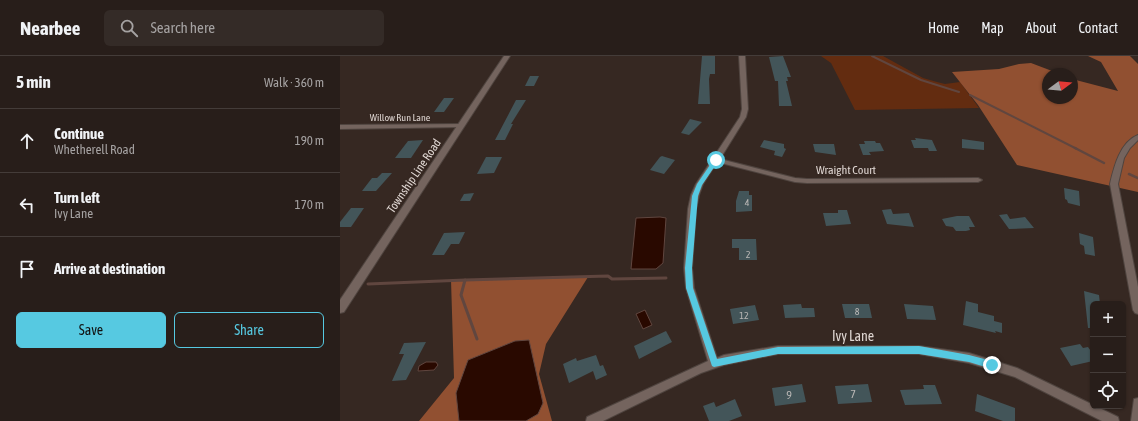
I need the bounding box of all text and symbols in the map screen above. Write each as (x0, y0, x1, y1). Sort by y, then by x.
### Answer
search box (104, 10, 384, 46)
text: Nearbee (20, 17, 80, 39)
icon: search (118, 17, 140, 39)
text: Search here (150, 19, 215, 36)
text: Home (928, 20, 959, 36)
text: Map (981, 20, 1004, 36)
text: About (1026, 20, 1057, 36)
text: Contact (1079, 20, 1118, 36)
north arrow (1042, 68, 1078, 104)
text: 5 min (16, 72, 51, 92)
text: Walk · 360 m (264, 75, 324, 90)
street label: Willow Run Lane (370, 112, 431, 123)
text: Continue (54, 125, 104, 142)
icon: ahead (16, 130, 38, 152)
text: 190 m (295, 133, 324, 148)
street label: Township Line Road (384, 136, 444, 216)
text: Whetherell Road (54, 142, 135, 157)
route start (707, 151, 725, 169)
street label: Wraight Court (816, 163, 877, 177)
text: Turn left (54, 189, 100, 206)
icon: left (16, 194, 38, 216)
text: 170 m (295, 197, 324, 212)
house number: 4 (745, 197, 750, 208)
text: Ivy Lane (54, 206, 93, 221)
house number: 2 (746, 249, 751, 260)
icon: arrive (16, 258, 38, 280)
text: Arrive at destination (54, 260, 165, 277)
map controls (1090, 301, 1126, 409)
button: + (1090, 301, 1126, 337)
house number: 8 (855, 306, 860, 317)
house number: 12 (739, 310, 749, 321)
button: Save (16, 312, 166, 348)
button: Share (174, 312, 324, 348)
street label: Ivy Lane (832, 328, 874, 344)
button: − (1090, 337, 1126, 373)
route end (983, 356, 1001, 374)
button: locate (1090, 373, 1126, 409)
house number: 7 (850, 387, 856, 401)
house number: 9 (786, 388, 792, 402)

